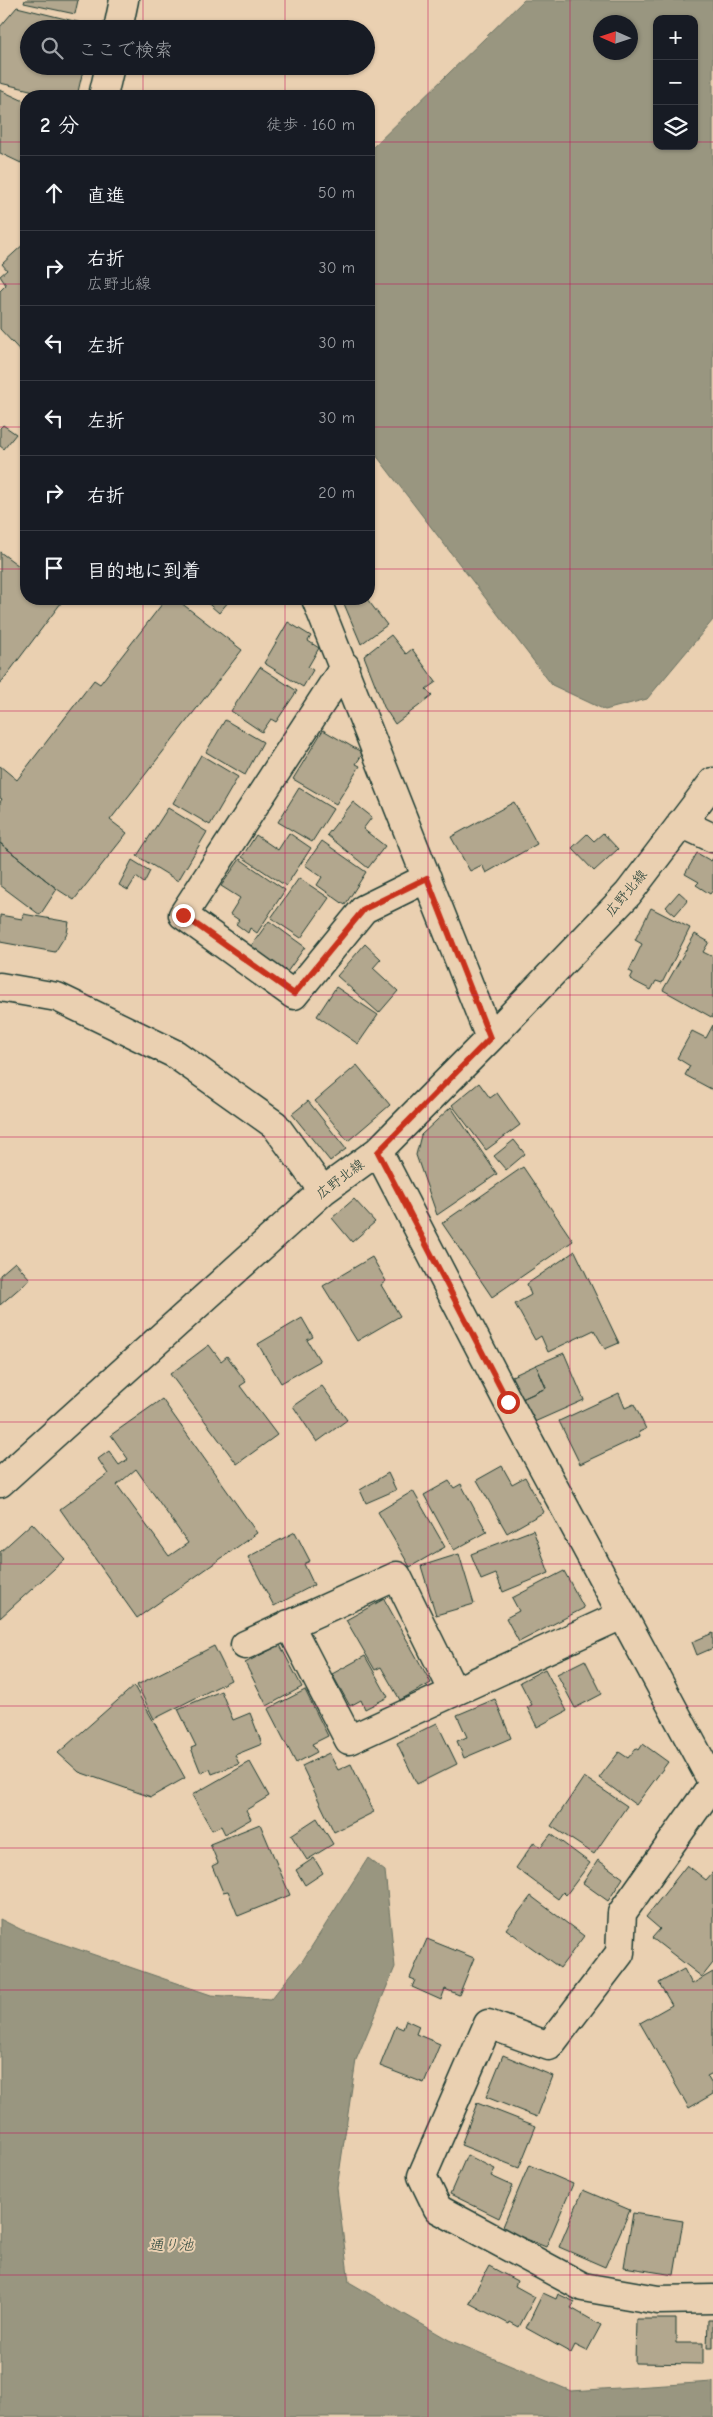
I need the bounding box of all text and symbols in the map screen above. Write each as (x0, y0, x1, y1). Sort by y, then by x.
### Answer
north arrow (593, 15, 638, 60)
map controls (653, 15, 698, 150)
button: + (653, 15, 698, 60)
search box (20, 20, 375, 75)
icon: search (38, 34, 66, 62)
text: ここで検索 (78, 39, 173, 61)
button: − (653, 60, 698, 105)
button: layers (653, 105, 698, 150)
text: 2 分 (40, 113, 79, 137)
text: 徒歩 · 160 m (266, 116, 355, 134)
icon: ahead (40, 179, 68, 207)
text: 50 m (318, 184, 355, 202)
text: 直進 (87, 185, 125, 207)
text: 右折 (87, 248, 125, 270)
icon: right (40, 254, 68, 282)
text: 30 m (319, 259, 355, 277)
text: 広野北線 (87, 275, 151, 293)
icon: left (40, 329, 68, 357)
text: 30 m (319, 334, 355, 352)
text: 左折 (87, 335, 125, 357)
icon: left (40, 404, 68, 432)
text: 30 m (319, 409, 355, 427)
text: 左折 (87, 410, 125, 432)
icon: right (40, 479, 68, 507)
text: 20 m (318, 484, 355, 502)
text: 右折 (87, 485, 125, 507)
icon: arrive (40, 554, 68, 582)
text: 目的地に到着 (87, 560, 201, 582)
street label: 広野北線 (601, 866, 651, 920)
route end (172, 904, 195, 927)
street label: 広野北線 (313, 1155, 367, 1203)
route start (497, 1391, 520, 1414)
water label: 通り池 (148, 2236, 194, 2254)

